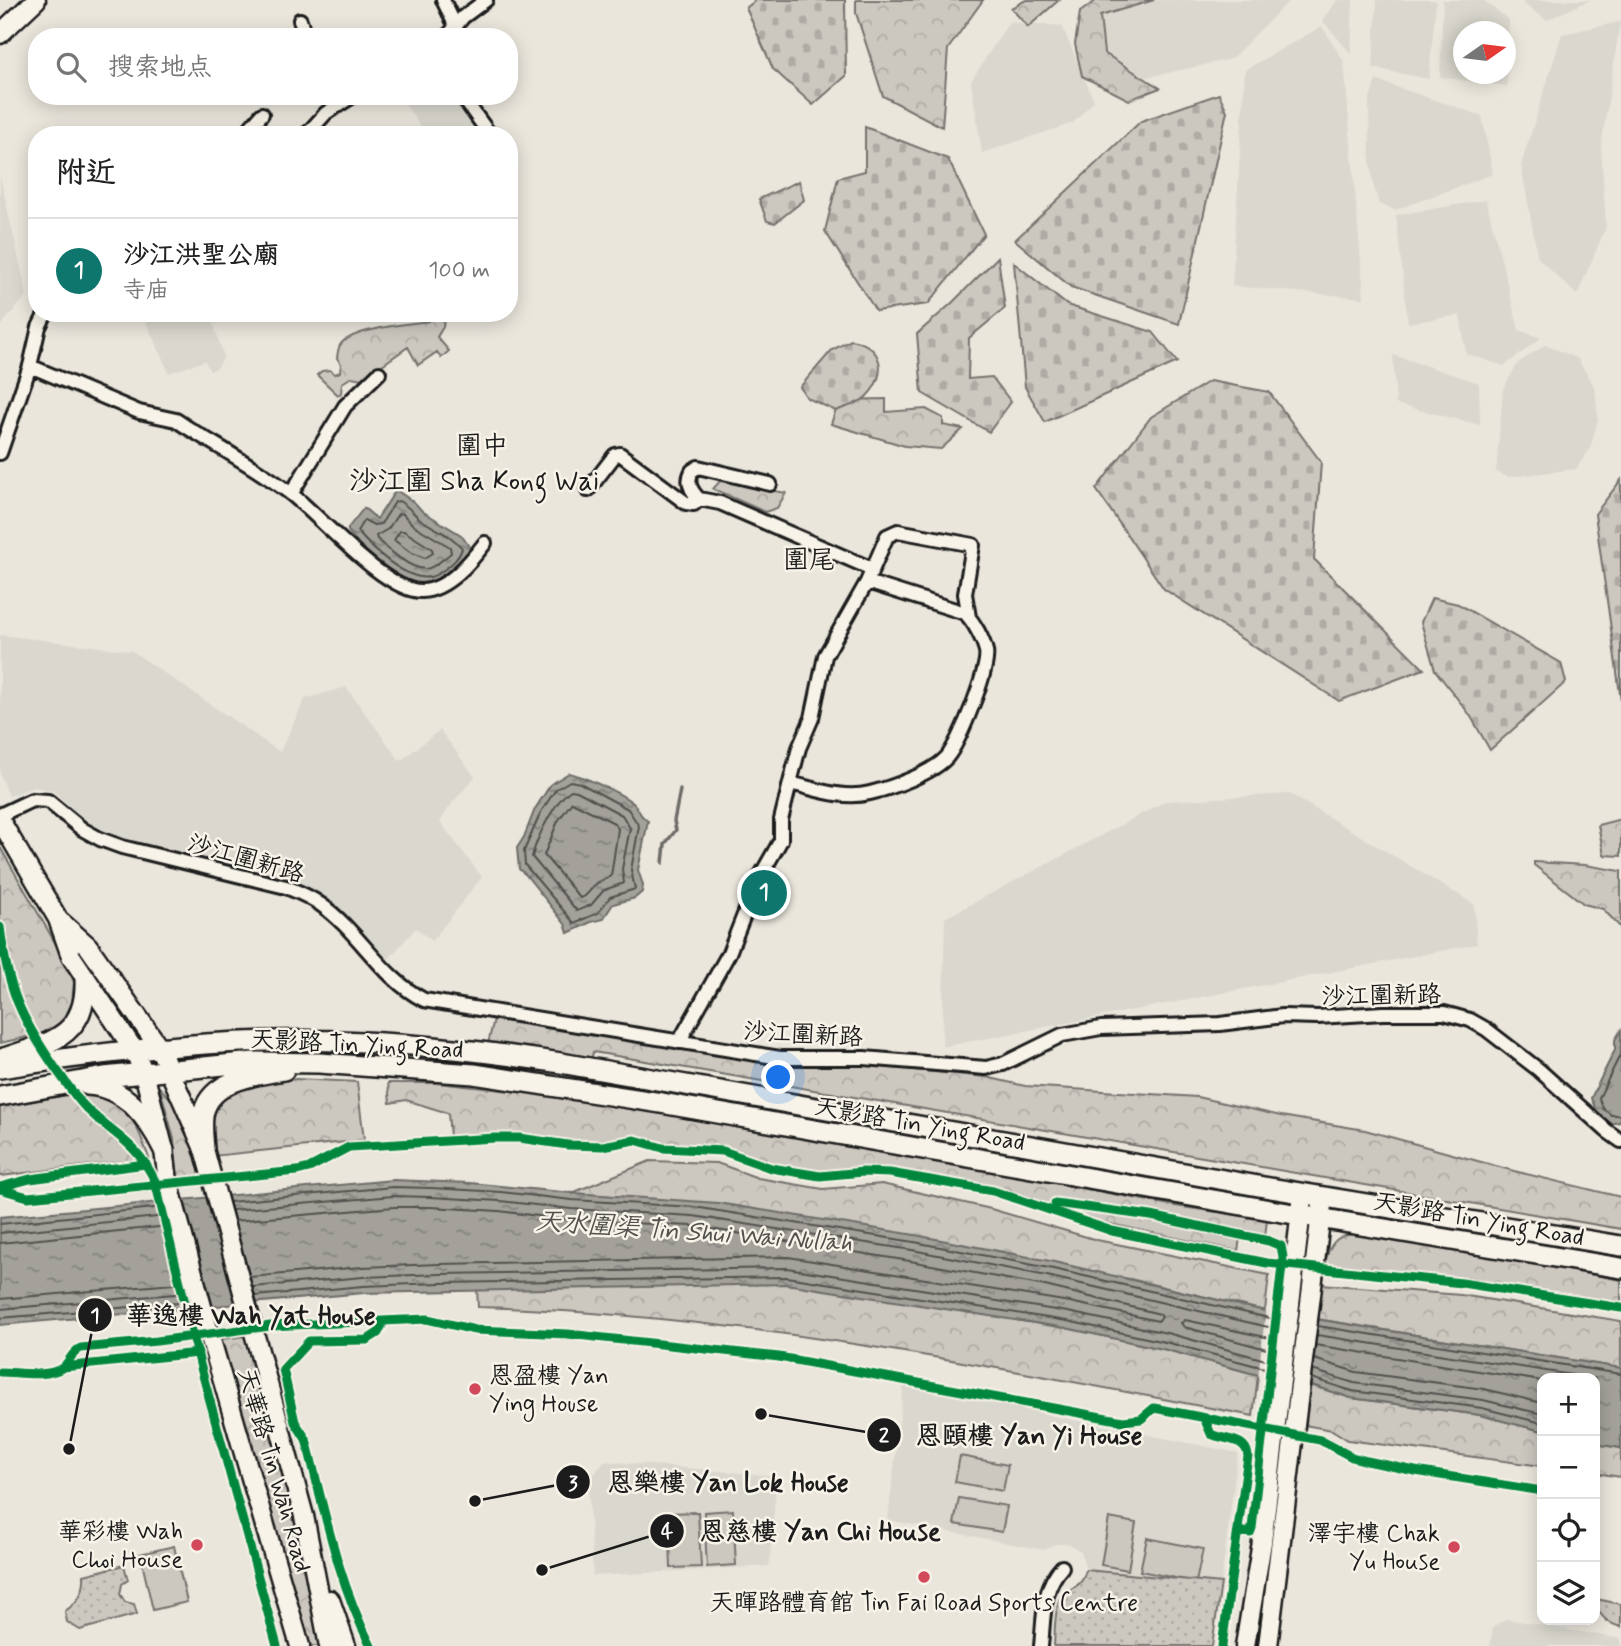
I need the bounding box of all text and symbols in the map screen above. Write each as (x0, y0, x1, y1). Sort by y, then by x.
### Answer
north arrow (1453, 21, 1516, 84)
search box (28, 28, 518, 105)
icon: search (52, 48, 90, 86)
text: 搜索地点 (108, 51, 212, 85)
text: 附近 (56, 154, 116, 193)
text: 沙江洪聖公廟 (123, 239, 279, 273)
text: 1 (74, 256, 84, 286)
text: 100 m (428, 256, 490, 286)
text: 寺庙 (123, 276, 169, 306)
district label: 圍中 (456, 430, 508, 464)
district label: 沙江圍 Sha Kong Wai (349, 464, 599, 504)
district label: 圍尾 (783, 544, 835, 578)
street label: 沙江圍新路 (184, 828, 308, 891)
pin: 1 (741, 867, 787, 919)
street label: 沙江圍新路 (1321, 980, 1441, 1013)
street label: 沙江圍新路 (742, 1017, 864, 1054)
street label: 天影路 Tin Ying Road (249, 1024, 464, 1070)
your location (761, 1060, 795, 1094)
street label: 天影路 Tin Ying Road (812, 1092, 1027, 1162)
street label: 天影路 Tin Ying Road (1371, 1187, 1586, 1257)
water label: 天水圍渠 Tin Shui Wai Nullah (534, 1205, 853, 1261)
callout: 華逸樓 Wah Yat House (77, 1291, 390, 1338)
text: 華逸樓 Wah Yat House (126, 1300, 376, 1334)
text: 1 (90, 1302, 100, 1330)
place label: 恩盈樓 Yan Ying House (489, 1361, 609, 1422)
street label: 天華路 Tin Wah Road (230, 1365, 318, 1576)
map controls (1537, 1373, 1600, 1625)
button: + (1537, 1373, 1600, 1436)
marker: 恩盈樓 Yan Ying House (467, 1381, 483, 1397)
callout: 恩頤樓 Yan Yi House (866, 1411, 1157, 1458)
text: 恩頤樓 Yan Yi House (916, 1420, 1142, 1454)
text: 2 (879, 1422, 890, 1450)
button: − (1537, 1436, 1600, 1499)
callout: 恩樂樓 Yan Lok House (555, 1459, 865, 1506)
text: 恩樂樓 Yan Lok House (607, 1467, 849, 1501)
text: 3 (568, 1470, 578, 1498)
button: locate (1537, 1499, 1600, 1562)
callout: 恩慈樓 Yan Chi House (650, 1507, 956, 1554)
text: 恩慈樓 Yan Chi House (699, 1516, 941, 1550)
place label: 華彩樓 Wah Choi House (58, 1517, 183, 1576)
text: 4 (661, 1518, 674, 1546)
place label: 澤宇樓 Chak Yu House (1308, 1519, 1440, 1578)
marker: 華彩樓 Wah Choi House (189, 1537, 205, 1553)
marker: 澤宇樓 Chak Yu House (1446, 1539, 1462, 1555)
button: layers (1537, 1562, 1600, 1625)
marker: 天暉路體育館 Tin Fai Road Sports Centre (916, 1569, 932, 1585)
place label: 天暉路體育館 Tin Fai Road Sports Centre (710, 1588, 1138, 1619)

